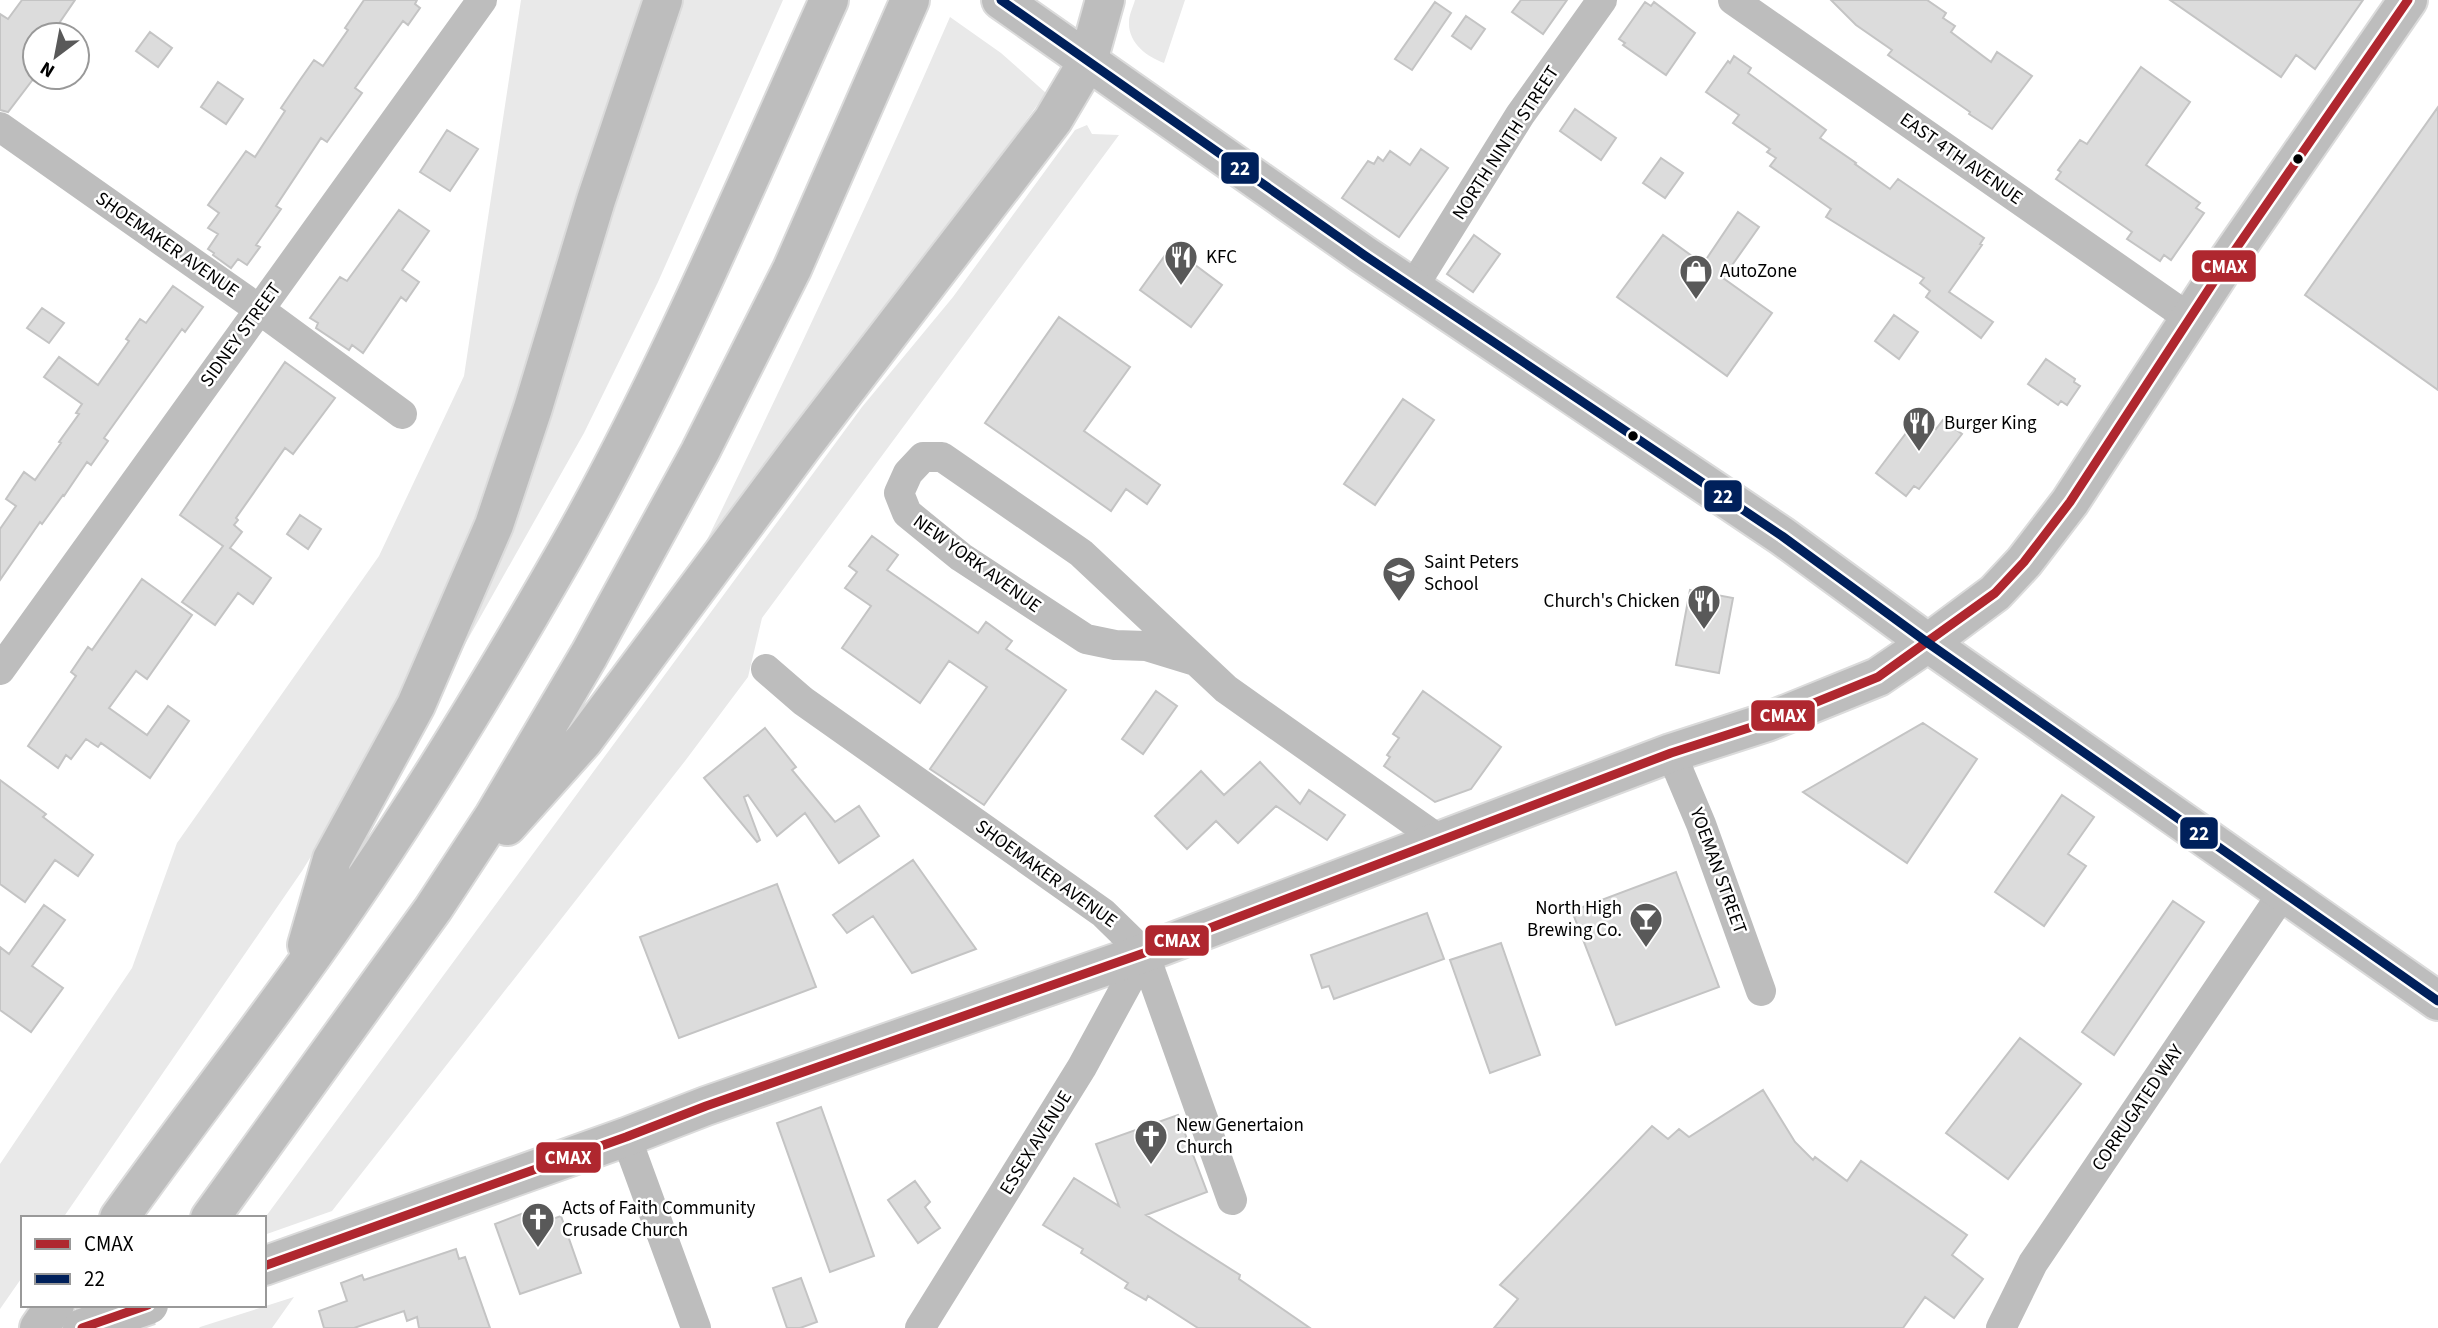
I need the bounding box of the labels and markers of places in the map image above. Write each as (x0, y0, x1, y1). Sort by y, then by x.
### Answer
unlabelled marker (2291, 152, 2305, 166)
restaurant icon: KFC (1162, 238, 1200, 287)
place label: KFC (1206, 244, 1237, 271)
shop icon: AutoZone (1677, 252, 1715, 301)
place label: AutoZone (1720, 258, 1797, 285)
restaurant icon: Burger King (1900, 404, 1938, 453)
place label: Burger King (1944, 410, 2037, 437)
unlabelled marker (1626, 429, 1640, 443)
place label: Saint Peters School (1424, 549, 1519, 598)
school or university icon: Saint Peters School (1380, 554, 1418, 603)
restaurant icon: Church's Chicken (1685, 582, 1723, 631)
place label: Church's Chicken (1544, 588, 1680, 615)
place label: North High Brewing Co. (1527, 895, 1622, 944)
bar icon: North High Brewing Co. (1627, 900, 1665, 949)
place label: New Genertaion Church (1176, 1112, 1304, 1161)
church icon: New Genertaion Church (1132, 1117, 1170, 1166)
place label: Acts of Faith Community Crusade Church (562, 1195, 755, 1244)
church icon: Acts of Faith Community Crusade Church (519, 1200, 557, 1249)

